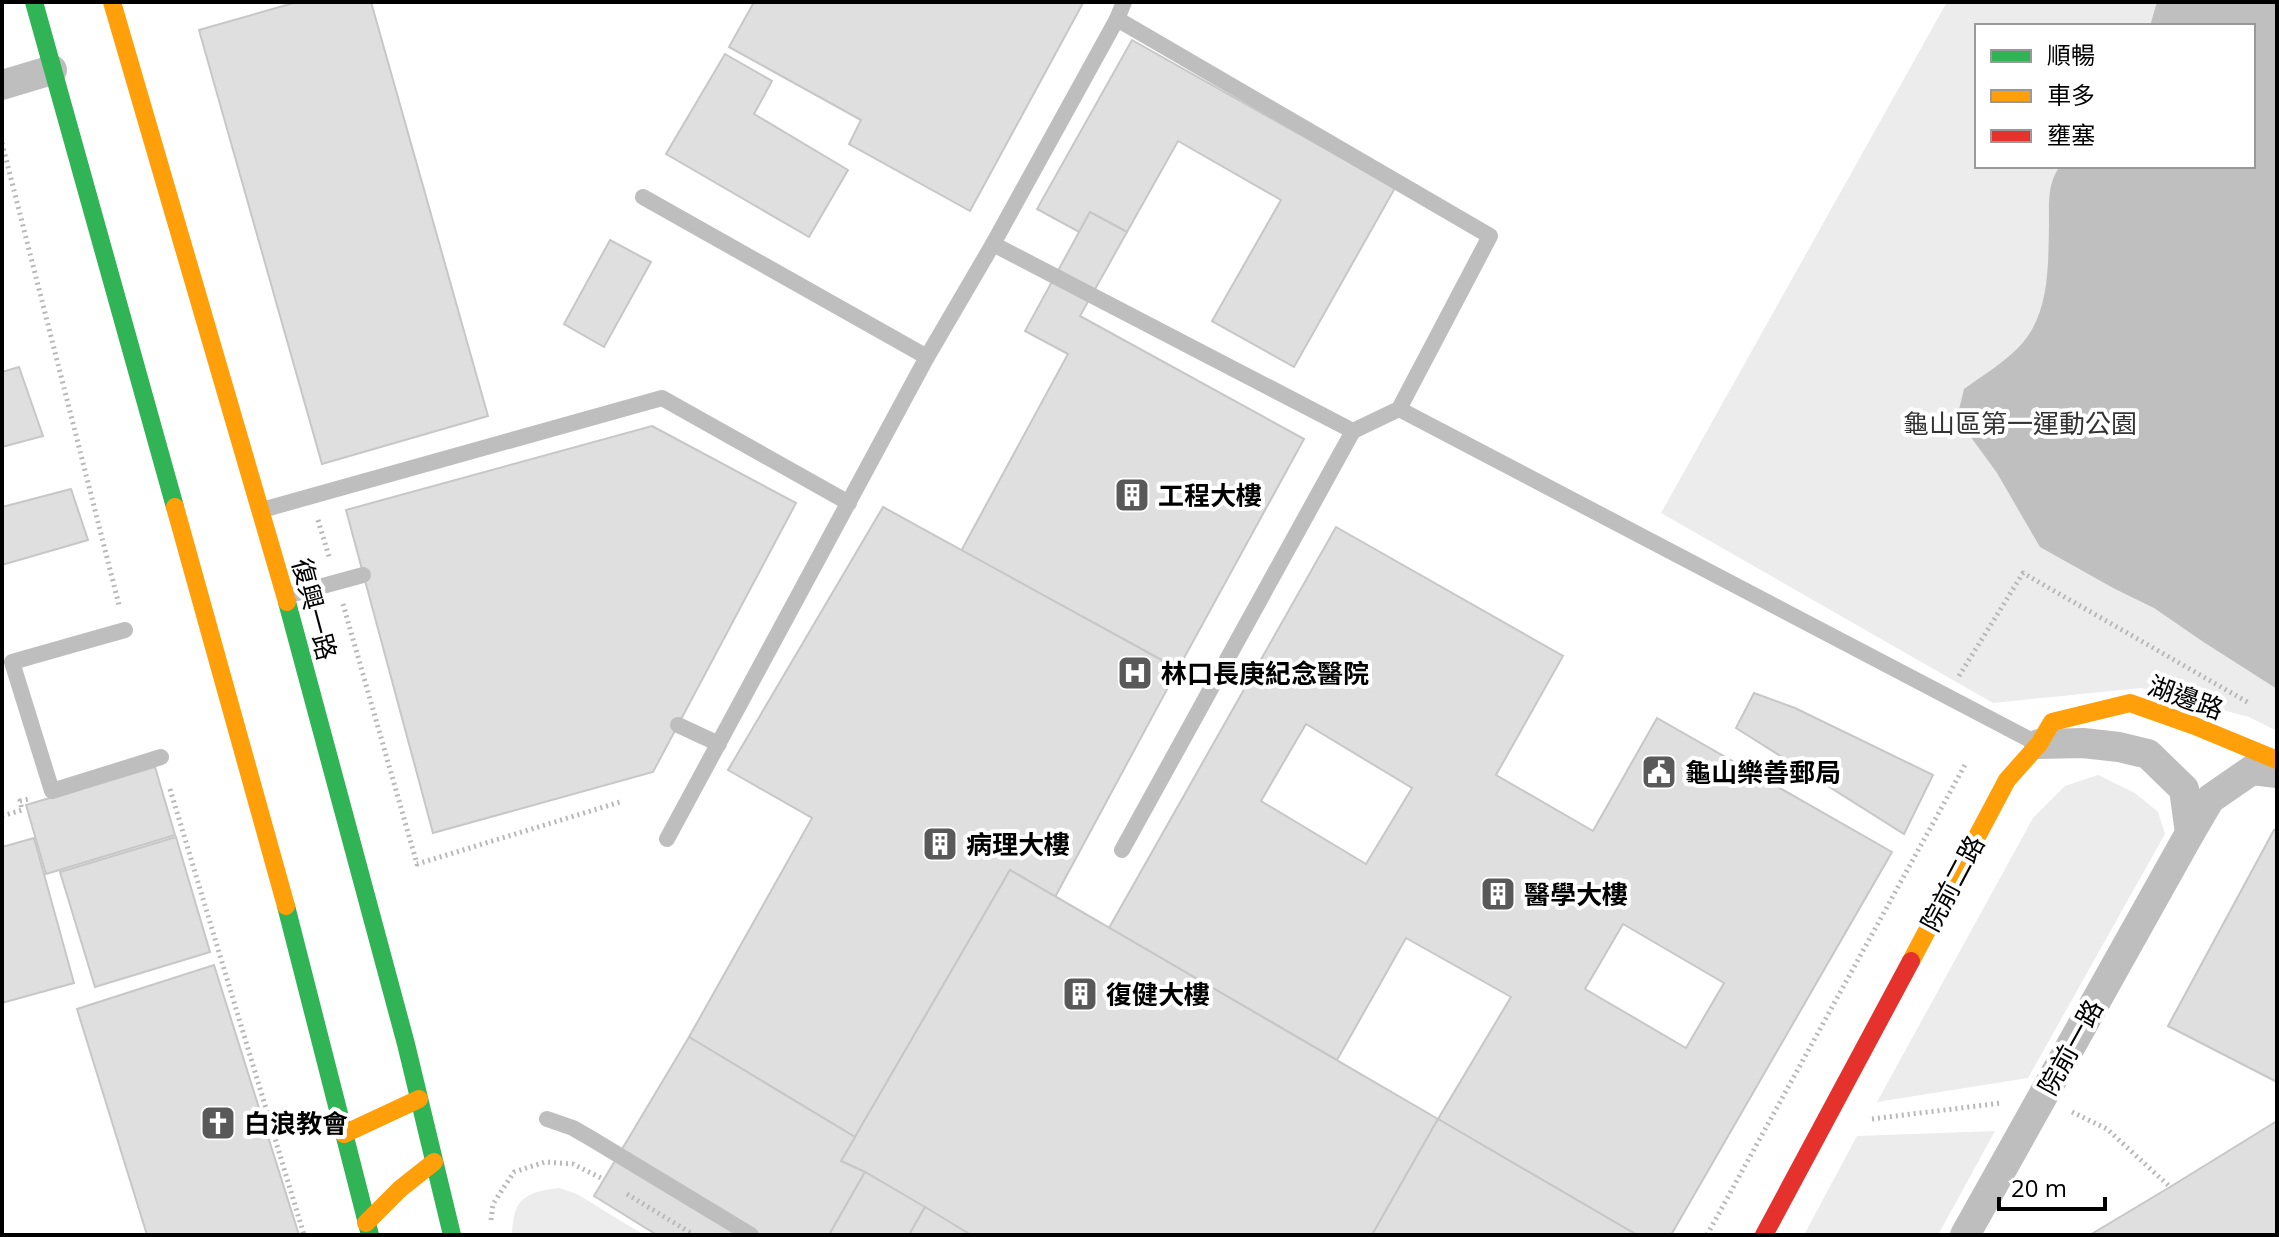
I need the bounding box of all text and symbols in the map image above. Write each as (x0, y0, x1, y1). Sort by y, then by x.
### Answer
legend (1975, 24, 2255, 168)
text: 順暢 (2047, 38, 2095, 71)
text: 車多 (2047, 78, 2095, 111)
text: 壅塞 (2047, 118, 2095, 151)
park label: 龜山區第一運動公園 (1903, 405, 2137, 441)
building icon: 工程大樓 (1113, 476, 1151, 514)
place label: 工程大樓 (1158, 477, 1262, 513)
street label: 復興一路 (284, 554, 346, 664)
hospital icon: 林口長庚紀念醫院 (1116, 654, 1154, 692)
place label: 林口長庚紀念醫院 (1161, 655, 1369, 691)
street label: 湖邊路 (2143, 667, 2229, 727)
public building icon: 龜山樂善郵局 (1640, 753, 1678, 791)
place label: 龜山樂善郵局 (1685, 754, 1841, 790)
building icon: 病理大樓 (921, 825, 959, 863)
place label: 病理大樓 (966, 826, 1070, 862)
street label: 院前二路 (1912, 829, 1992, 937)
building icon: 醫學大樓 (1479, 875, 1517, 913)
place label: 醫學大樓 (1524, 876, 1628, 912)
building icon: 復健大樓 (1061, 975, 1099, 1013)
place label: 復健大樓 (1106, 976, 1210, 1012)
street label: 院前一路 (2029, 993, 2111, 1101)
church icon: 白浪教會 (199, 1104, 237, 1142)
place label: 白浪教會 (244, 1105, 348, 1141)
scale bar (1999, 1161, 2105, 1211)
text: 20 m (2011, 1171, 2067, 1204)

